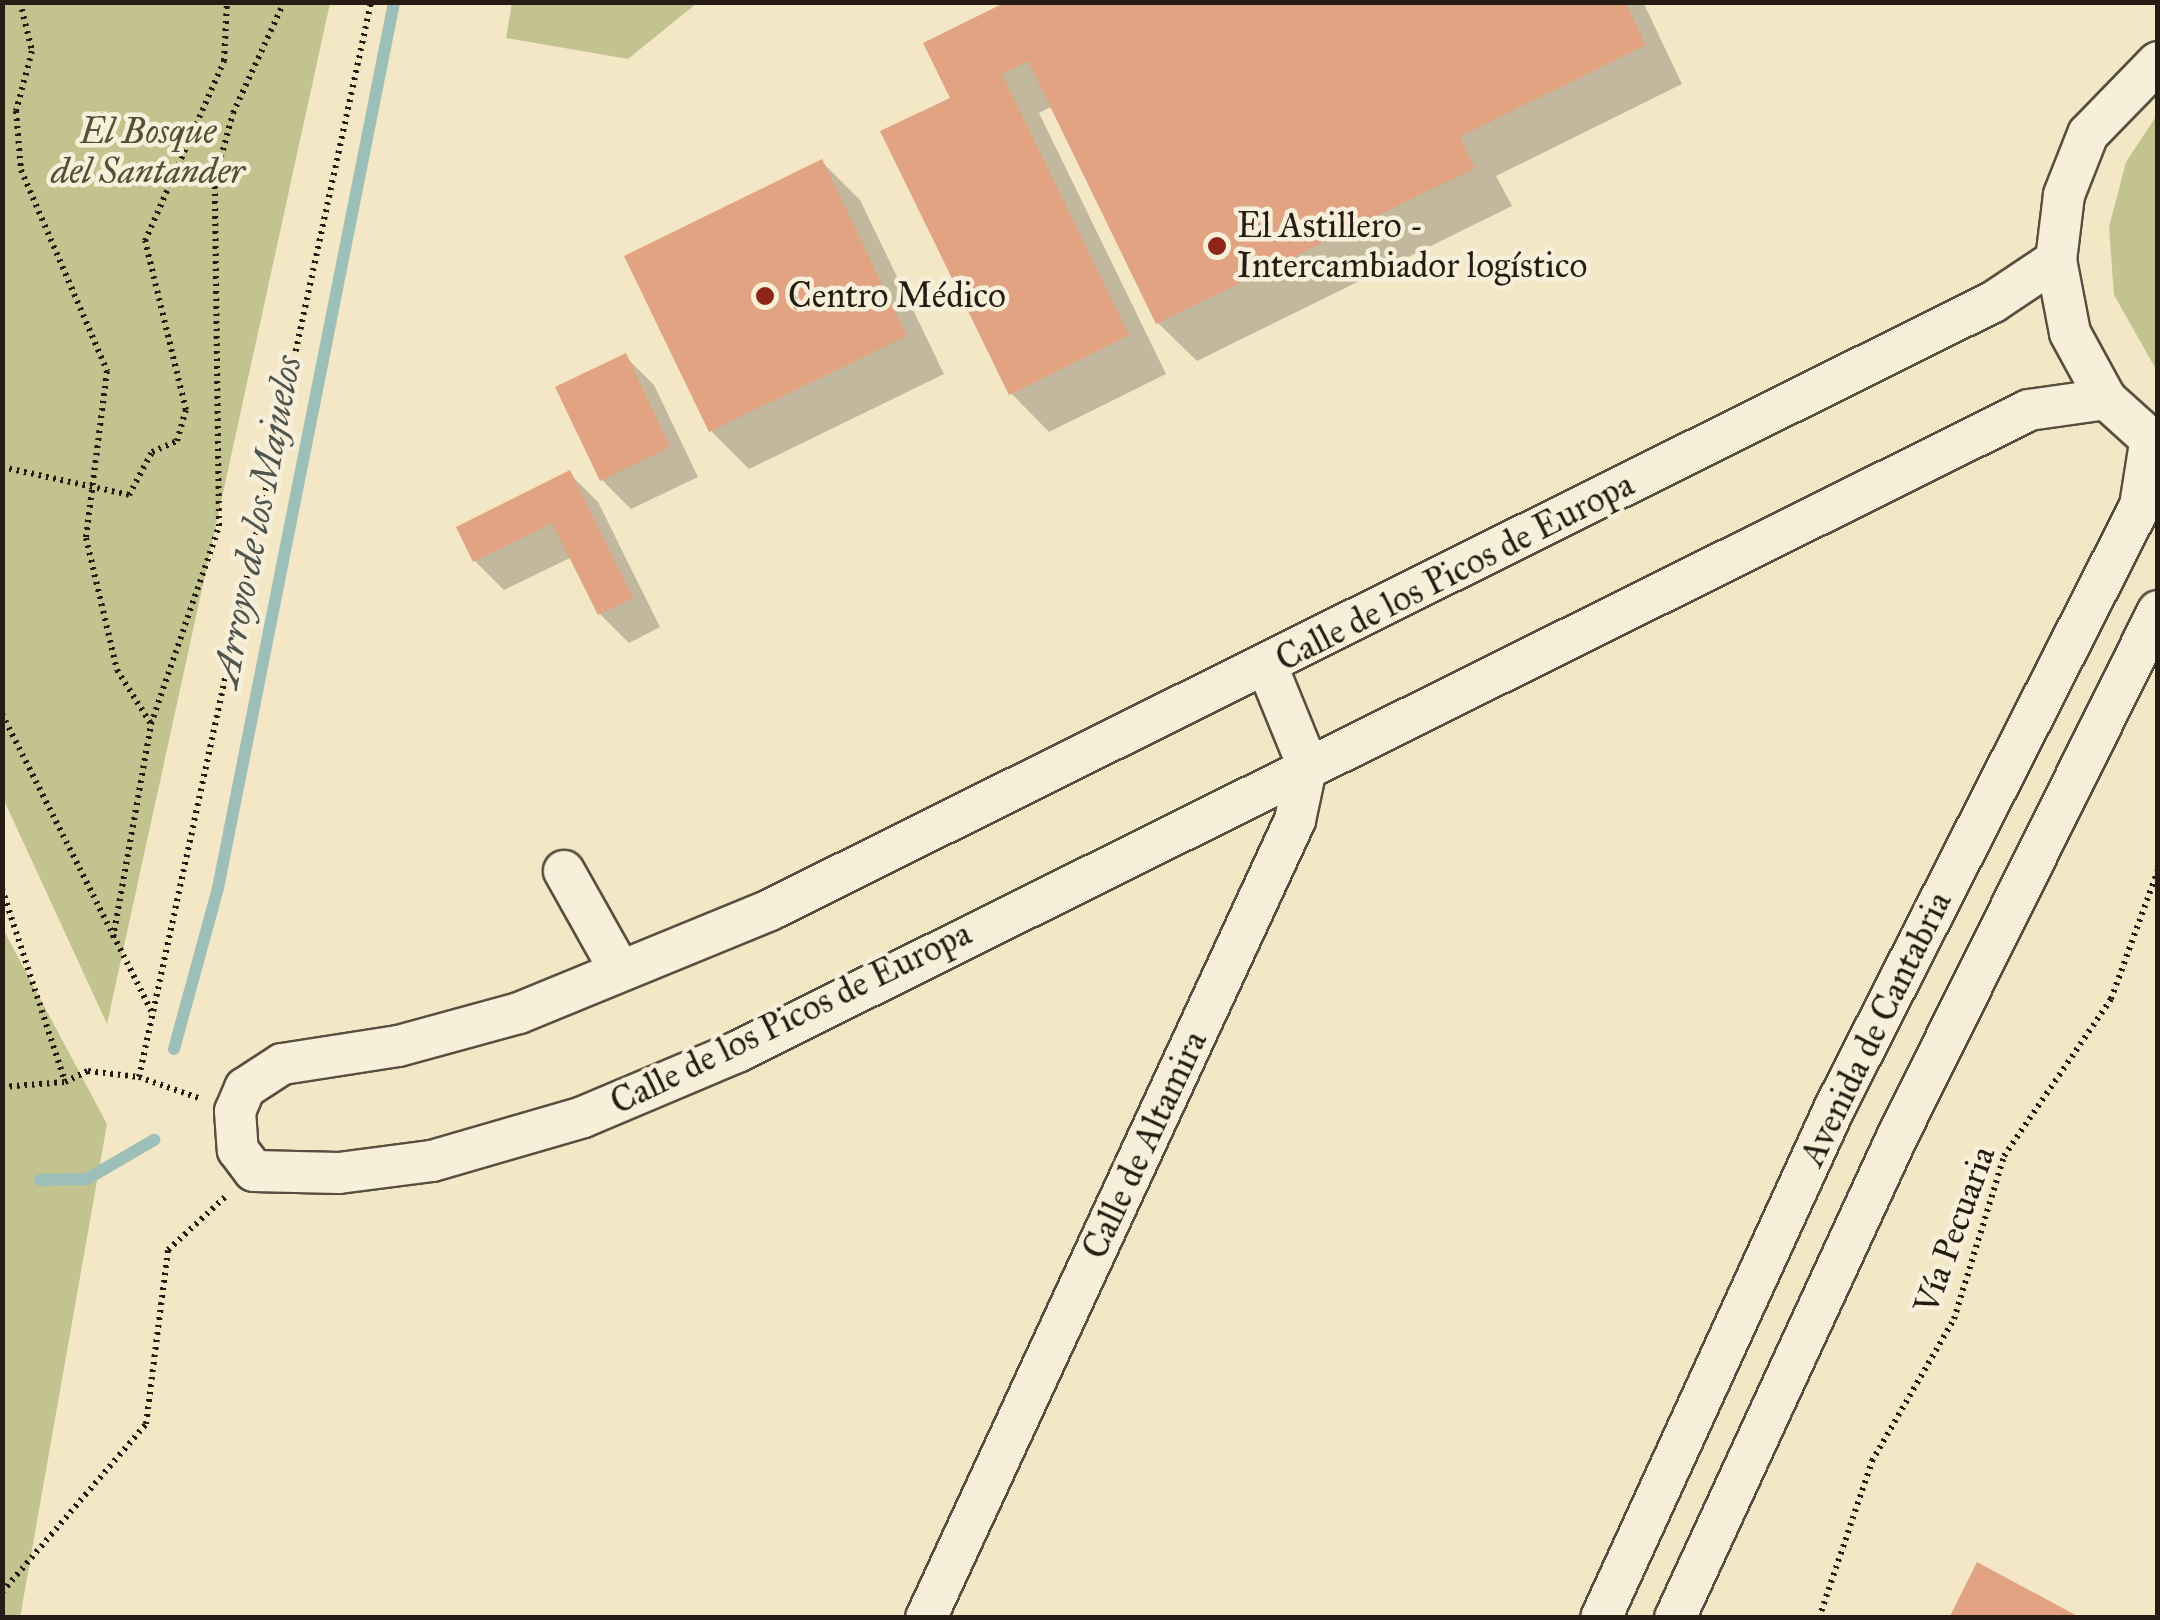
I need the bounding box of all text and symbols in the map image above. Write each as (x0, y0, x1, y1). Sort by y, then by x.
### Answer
park label: El Bosque del Santander (51, 111, 245, 193)
place label: El Astillero - Intercambiador logístico (1237, 205, 1587, 287)
marker: El Astillero - Intercambiador logístico (1206, 235, 1228, 257)
place label: Centro Médico (788, 275, 1006, 317)
marker: Centro Médico (752, 283, 778, 309)
water label: Arroyo de los Majuelos (203, 352, 311, 690)
street label: Calle de los Picos de Europa (1269, 463, 1641, 681)
street label: Avenida de Cantabria (1791, 885, 1961, 1173)
street label: Calle de los Picos de Europa (604, 912, 978, 1124)
street label: Calle de Altamira (1074, 1025, 1216, 1265)
street label: Vía Pecuaria (1905, 1141, 2005, 1319)

